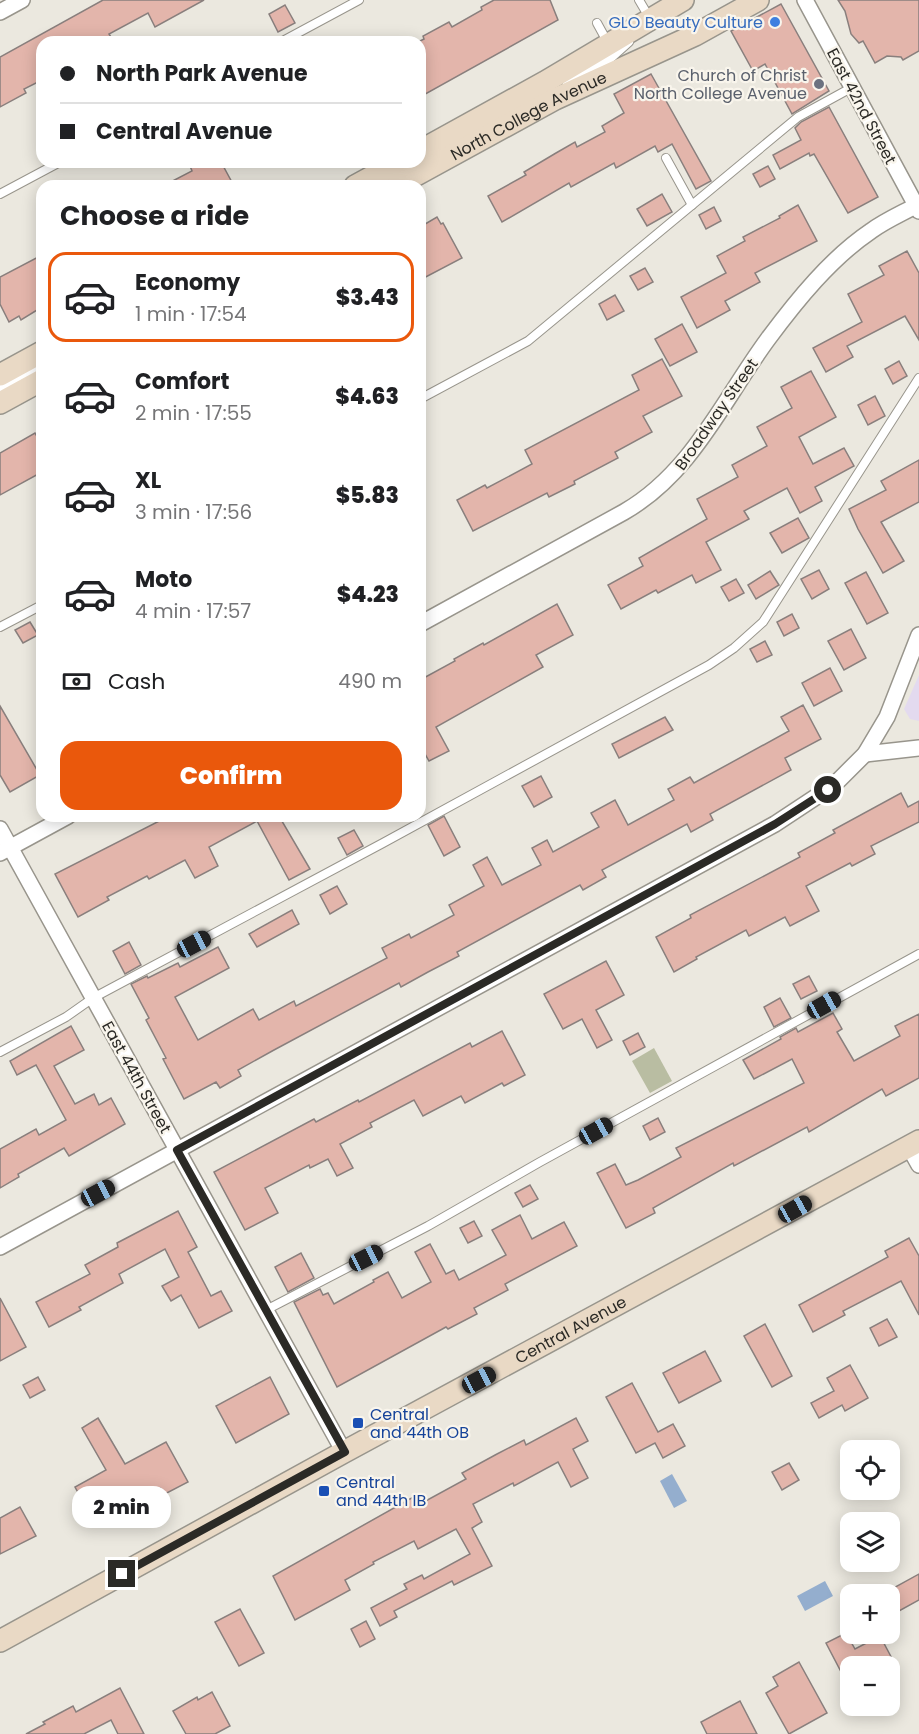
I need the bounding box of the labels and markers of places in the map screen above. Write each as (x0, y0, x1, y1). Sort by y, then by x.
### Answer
place label: GLO Beauty Culture (608, 11, 763, 34)
marker: GLO Beauty Culture (768, 15, 782, 29)
place label: Church of Christ North College Avenue (634, 64, 807, 105)
marker: Church of Christ North College Avenue (812, 77, 826, 91)
place label: Central and 44th OB (370, 1403, 469, 1444)
marker: Central and 44th OB (351, 1416, 365, 1430)
place label: Central and 44th IB (336, 1471, 427, 1512)
marker: Central and 44th IB (317, 1484, 331, 1498)

